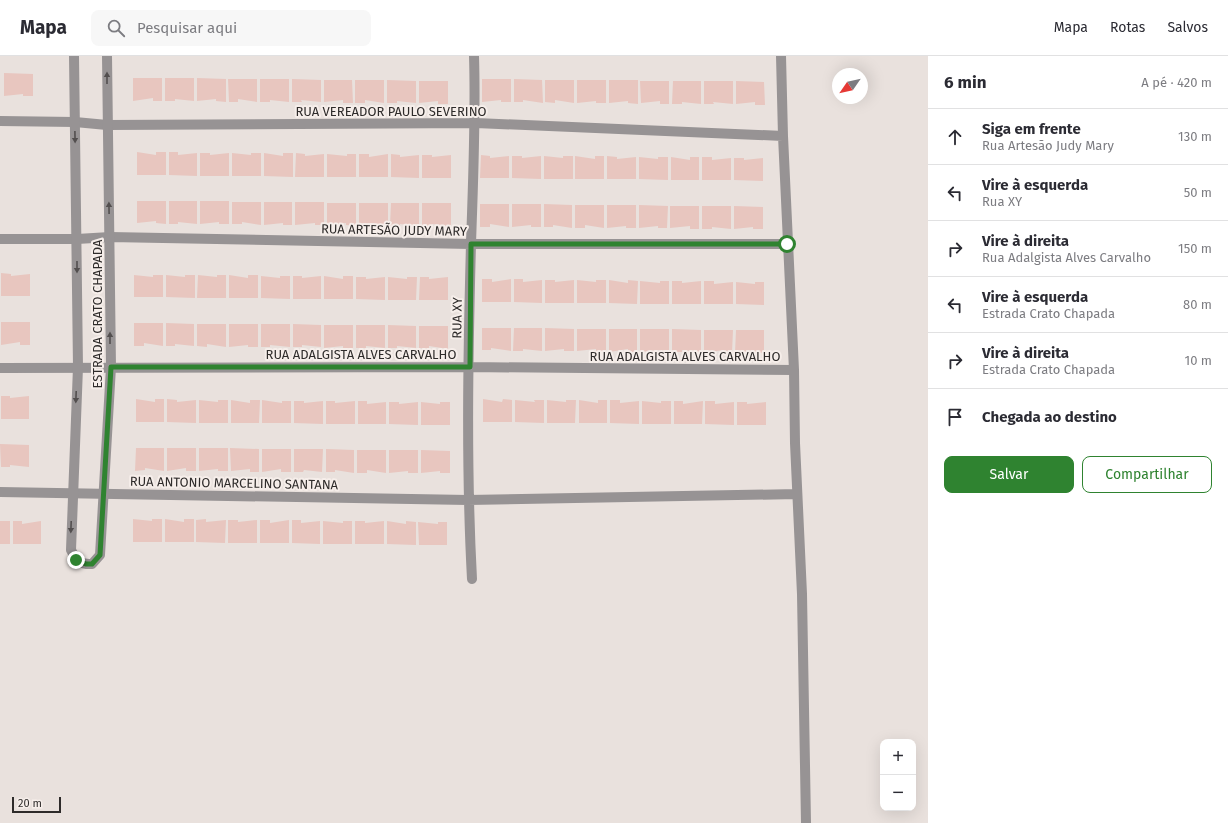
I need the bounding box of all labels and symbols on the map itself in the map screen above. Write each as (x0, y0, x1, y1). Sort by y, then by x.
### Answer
north arrow (832, 68, 868, 104)
one-way arrow (104, 71, 110, 84)
street label: RUA VEREADOR PAULO SEVERINO (295, 104, 487, 119)
one-way arrow (72, 131, 78, 144)
one-way arrow (106, 201, 112, 214)
street label: RUA ARTESÃO JUDY MARY (321, 221, 468, 239)
route start (778, 235, 796, 253)
street label: ESTRADA CRATO CHAPADA (90, 239, 105, 388)
one-way arrow (74, 261, 80, 274)
street label: RUA XY (449, 296, 465, 339)
one-way arrow (107, 331, 113, 344)
street label: RUA ADALGISTA ALVES CARVALHO (266, 347, 456, 362)
street label: RUA ADALGISTA ALVES CARVALHO (590, 349, 780, 364)
one-way arrow (73, 391, 80, 403)
street label: RUA ANTONIO MARCELINO SANTANA (130, 474, 339, 492)
one-way arrow (68, 521, 75, 533)
route end (67, 551, 85, 569)
scale bar (12, 795, 61, 814)

